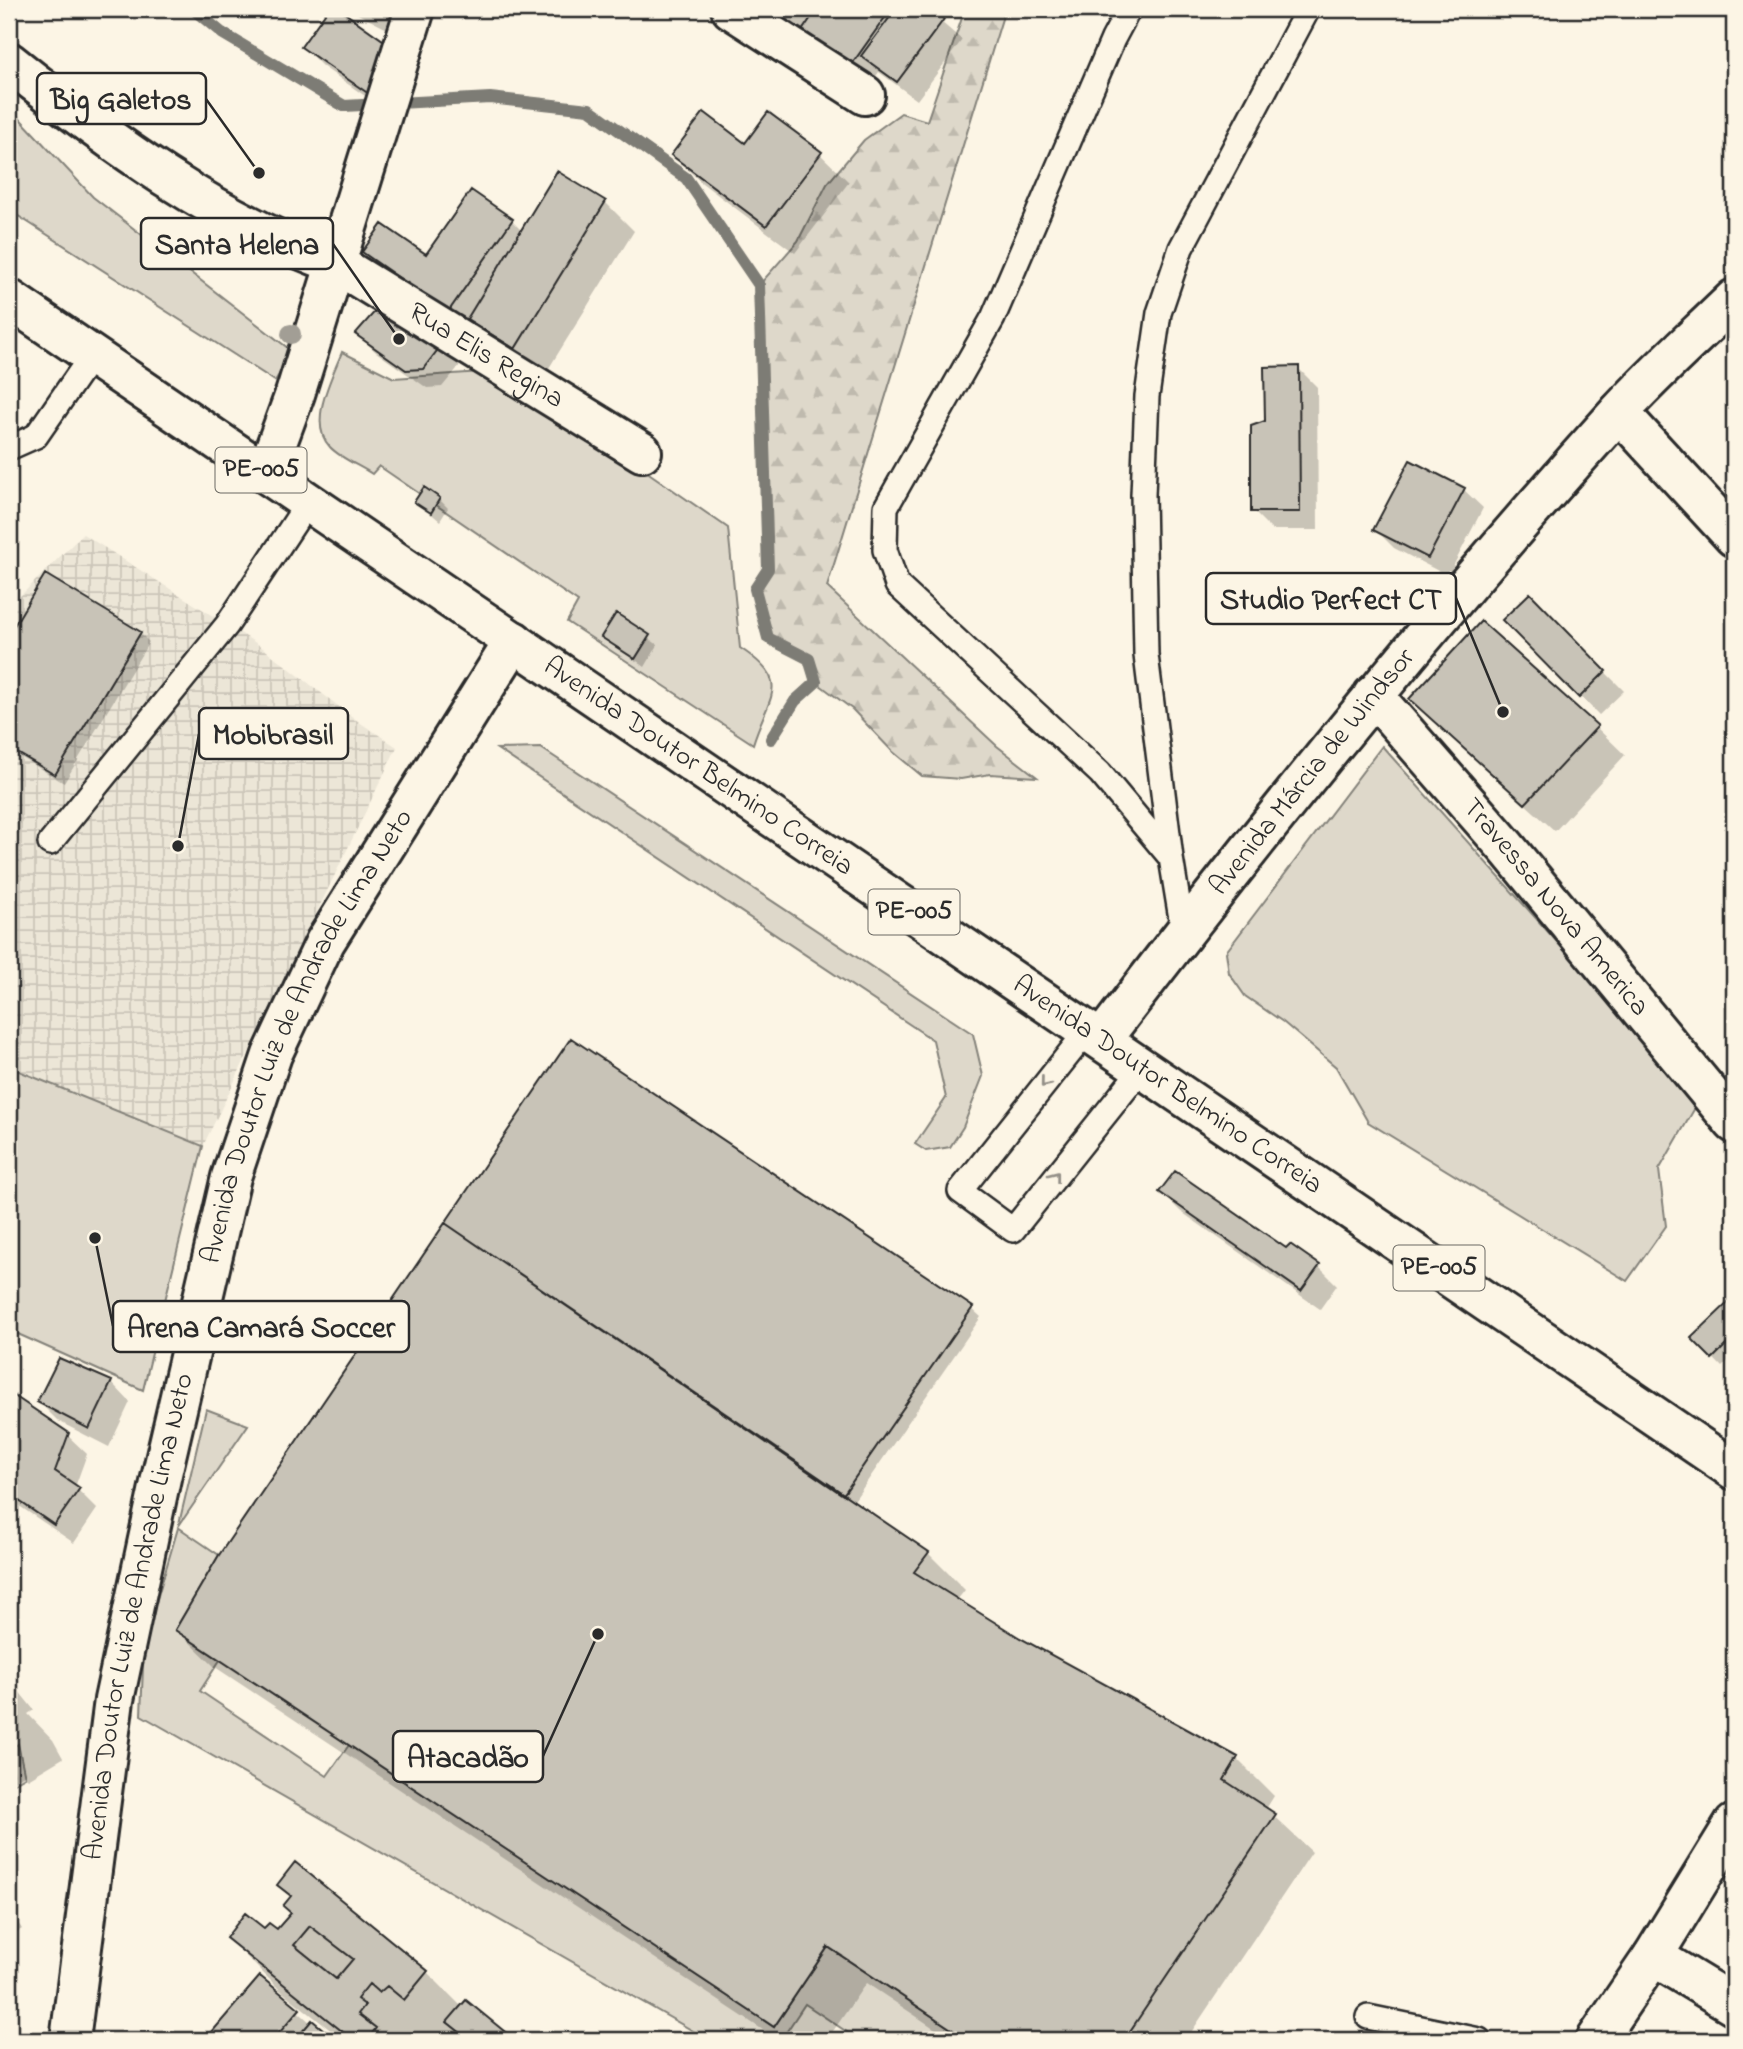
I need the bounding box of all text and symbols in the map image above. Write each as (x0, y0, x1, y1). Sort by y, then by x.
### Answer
callout: Big Galetos (37, 73, 206, 124)
text: Big Galetos (48, 80, 192, 125)
callout: Santa Helena (141, 218, 333, 269)
text: Santa Helena (155, 225, 319, 269)
street label: Rua Elis Regina (400, 292, 572, 420)
road number: PE-005 (216, 447, 306, 492)
callout: Studio Perfect CT (1206, 573, 1456, 624)
text: Studio Perfect CT (1220, 580, 1442, 624)
street label: Avenida Márcia de Windsor (1200, 639, 1426, 905)
street label: Avenida Doutor Belmino Correia (535, 647, 862, 887)
callout: Mobibrasil (199, 708, 348, 759)
text: Mobibrasil (212, 715, 334, 759)
street label: Travessa Nova America (1452, 789, 1659, 1026)
street label: Avenida Doutor Luiz de Andrade Lima Neto (191, 801, 424, 1268)
road number: PE-005 (869, 890, 960, 934)
street label: Avenida Doutor Belmino Correia (1004, 965, 1331, 1205)
one-way arrow (1041, 1076, 1054, 1088)
one-way arrow (1046, 1171, 1059, 1183)
road number: PE-005 (1394, 1246, 1484, 1290)
callout: Arena Camará Soccer (113, 1301, 409, 1352)
text: Arena Camará Soccer (127, 1308, 396, 1352)
street label: Avenida Doutor Luiz de Andrade Lima Neto (73, 1369, 205, 1863)
callout: Atacadão (393, 1731, 543, 1782)
text: Atacadão (407, 1738, 529, 1782)

